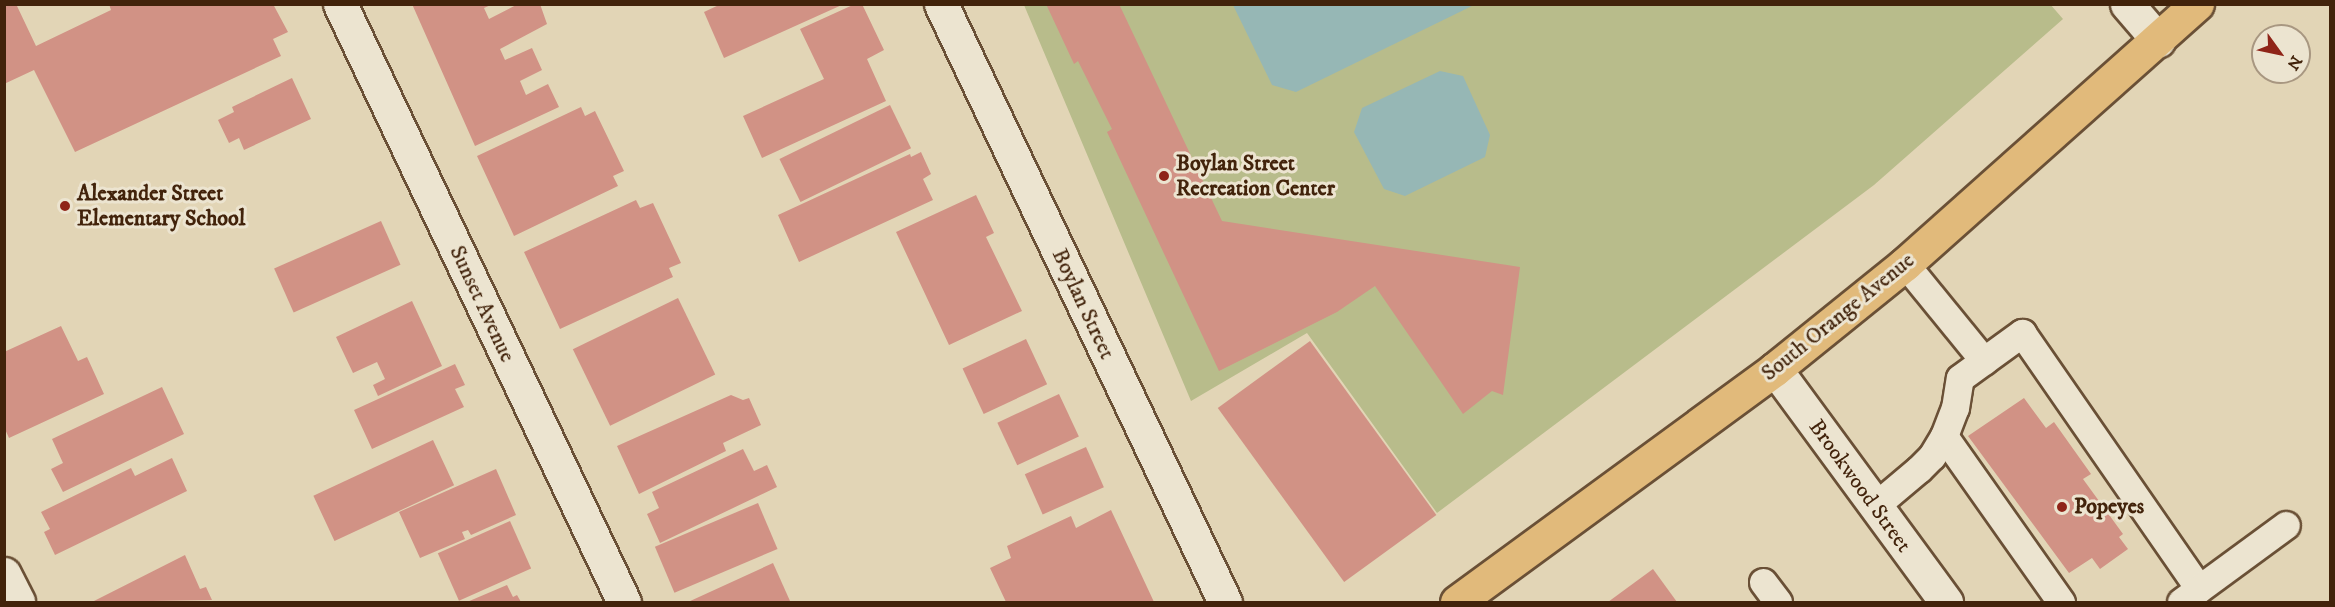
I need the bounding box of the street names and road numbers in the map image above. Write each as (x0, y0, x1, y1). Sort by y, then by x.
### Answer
street label: Sunset Avenue (444, 242, 520, 366)
street label: Boylan Street (1046, 245, 1120, 363)
street label: South Orange Avenue (1756, 247, 1920, 387)
street label: Brookwood Street (1803, 415, 1917, 557)

